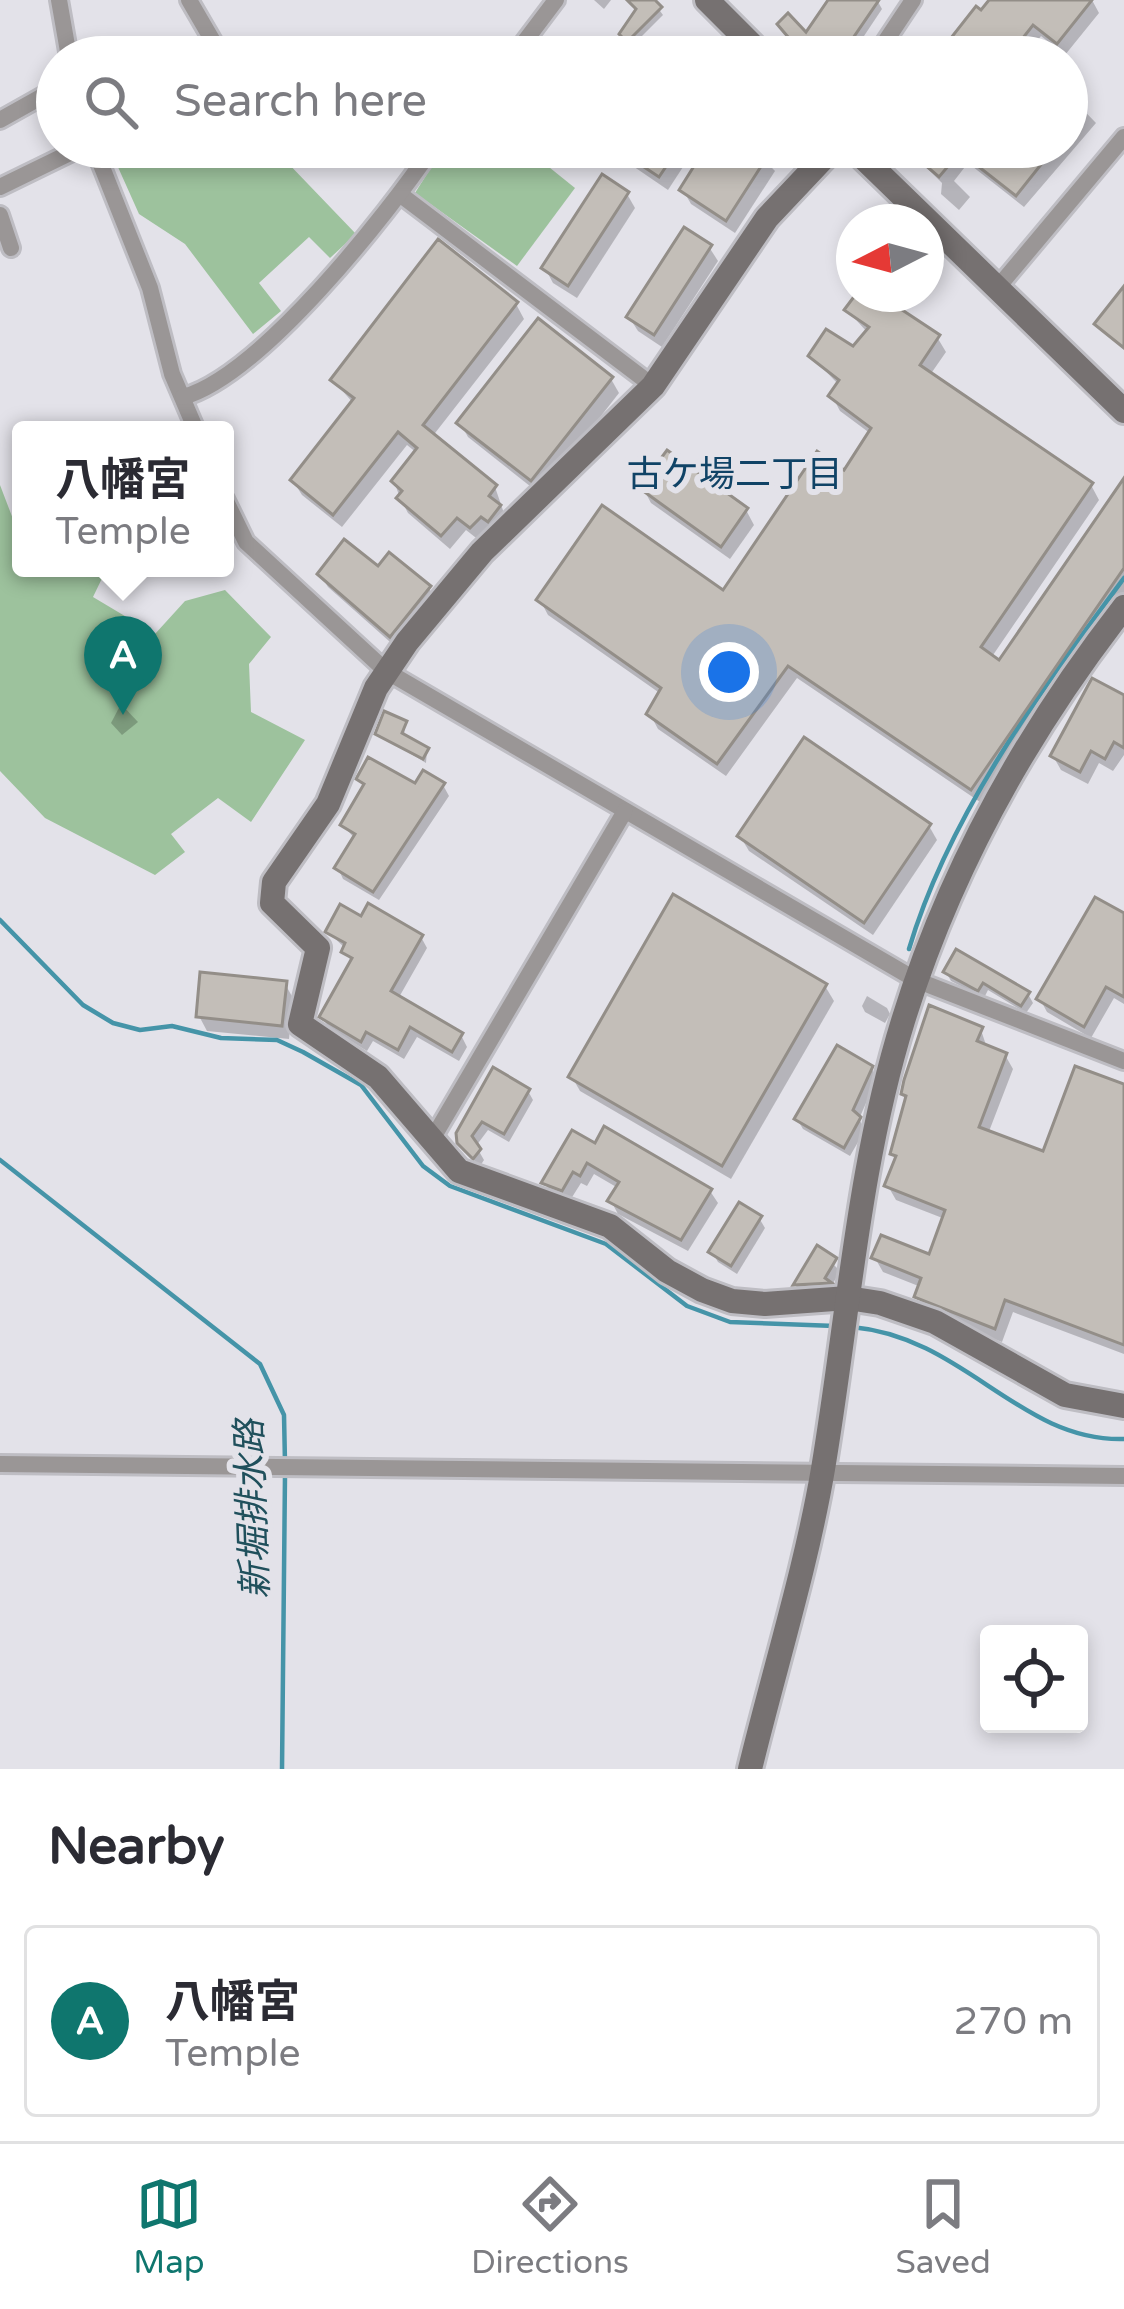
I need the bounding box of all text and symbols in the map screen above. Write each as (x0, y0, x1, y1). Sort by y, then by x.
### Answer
search box (36, 36, 1088, 168)
icon: search (78, 69, 144, 135)
text: Search here (174, 75, 427, 129)
north arrow (836, 204, 944, 312)
popup (12, 421, 234, 577)
district label: 古ケ場二丁目 (627, 453, 843, 496)
text: 八幡宮 (55, 454, 190, 508)
text: Temple (55, 508, 191, 555)
pin: A (84, 616, 162, 715)
your location (699, 642, 759, 702)
water label: 新堀排水路 (228, 1415, 278, 1600)
map controls (980, 1625, 1088, 1733)
button: locate (980, 1625, 1088, 1733)
text: Nearby (48, 1816, 225, 1878)
text: 八幡宮 (165, 1976, 300, 2030)
text: A (75, 1998, 105, 2045)
text: 270 m (954, 1998, 1073, 2045)
text: Temple (165, 2030, 301, 2077)
tab: Map (133, 2171, 205, 2282)
tab: Directions (471, 2171, 629, 2282)
tab: Saved (895, 2171, 991, 2282)

